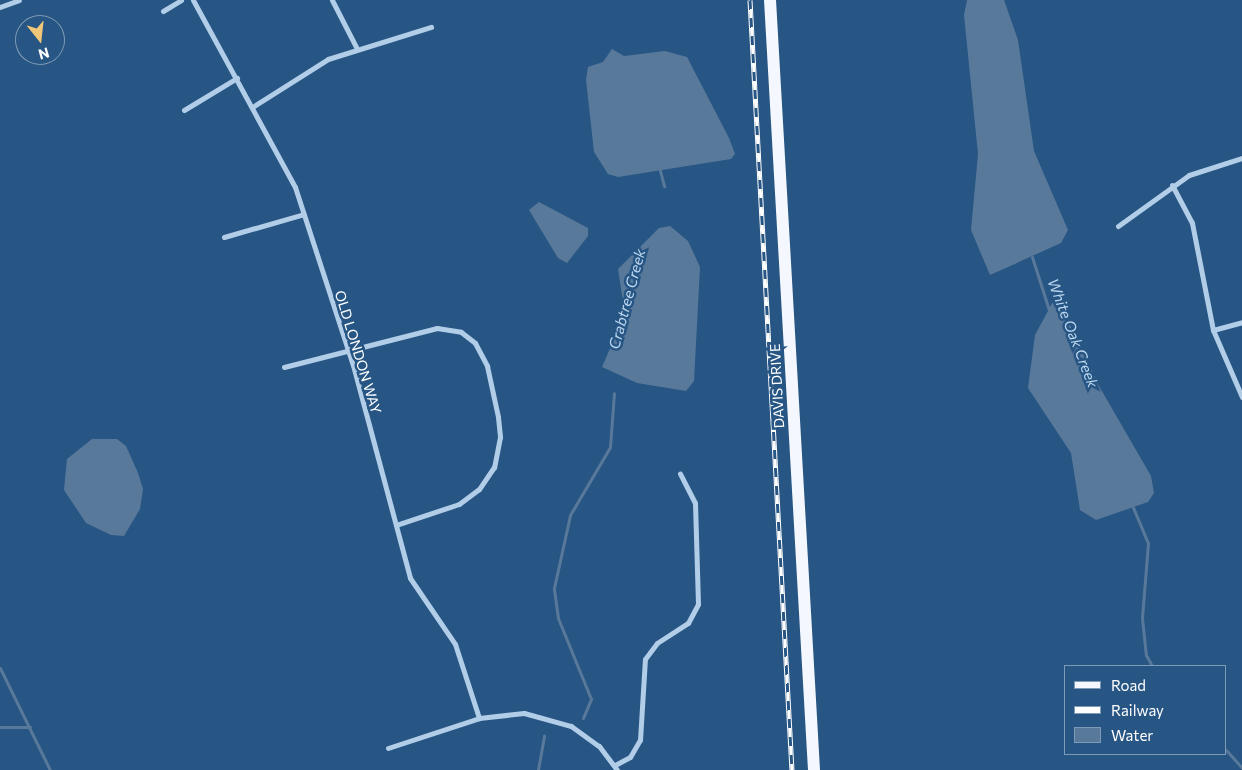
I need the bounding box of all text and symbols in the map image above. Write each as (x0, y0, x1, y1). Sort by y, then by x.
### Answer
north arrow (15, 15, 65, 65)
text: N (37, 44, 51, 64)
water label: Crabtree Creek (605, 247, 649, 351)
water label: White Oak Creek (1044, 276, 1102, 390)
street label: OLD LONDON WAY (331, 288, 385, 416)
street label: DAVIS DRIVE (766, 343, 788, 429)
legend (1064, 665, 1227, 755)
text: Road (1111, 676, 1146, 694)
text: Railway (1111, 701, 1164, 719)
text: Water (1111, 726, 1153, 744)

